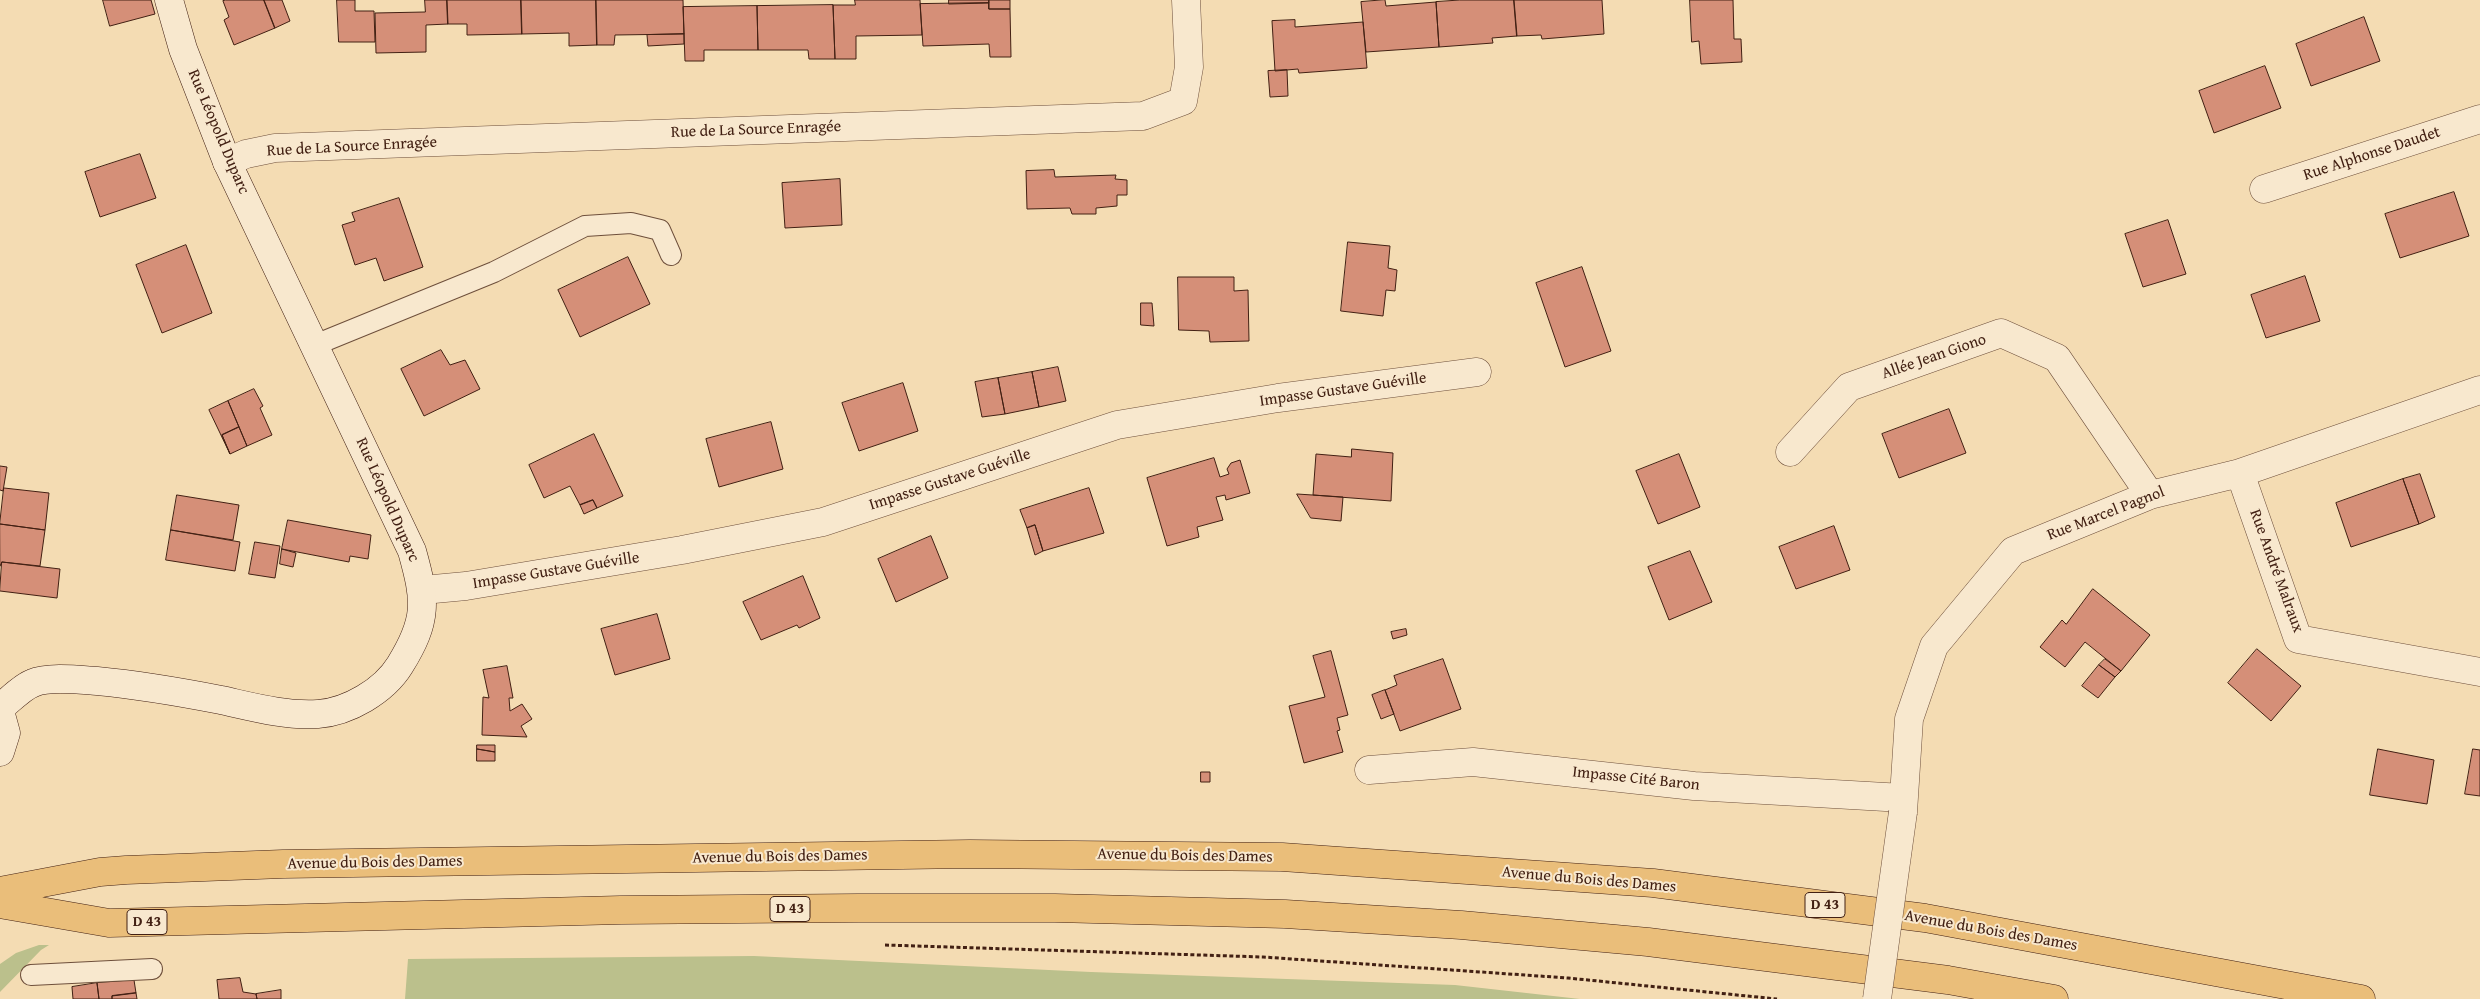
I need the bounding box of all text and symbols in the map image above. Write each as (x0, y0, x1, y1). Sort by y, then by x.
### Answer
street label: Rue Léopold Duparc (183, 67, 253, 197)
street label: Rue de La Source Enragée (670, 117, 842, 143)
street label: Rue Alphonse Daudet (2301, 123, 2443, 185)
street label: Rue de La Source Enragée (266, 133, 438, 161)
street label: Allée Jean Giono (1879, 330, 1989, 384)
street label: Impasse Gustave Guéville (1258, 369, 1428, 411)
street label: Rue Léopold Duparc (351, 435, 423, 565)
street label: Impasse Gustave Guéville (867, 445, 1033, 515)
street label: Rue Marcel Pagnol (2045, 483, 2167, 545)
street label: Rue André Malraux (2245, 507, 2307, 635)
street label: Impasse Gustave Guéville (471, 548, 641, 594)
street label: Impasse Cité Baron (1571, 763, 1701, 795)
street label: Avenue du Bois des Dames (1097, 845, 1273, 867)
street label: Avenue du Bois des Dames (692, 846, 868, 868)
street label: Avenue du Bois des Dames (287, 852, 463, 874)
street label: Avenue du Bois des Dames (1501, 863, 1677, 897)
road number: D 43 (1805, 892, 1845, 918)
road number: D 43 (770, 896, 810, 922)
street label: Avenue du Bois des Dames (1903, 906, 2079, 956)
road number: D 43 (127, 910, 167, 934)

